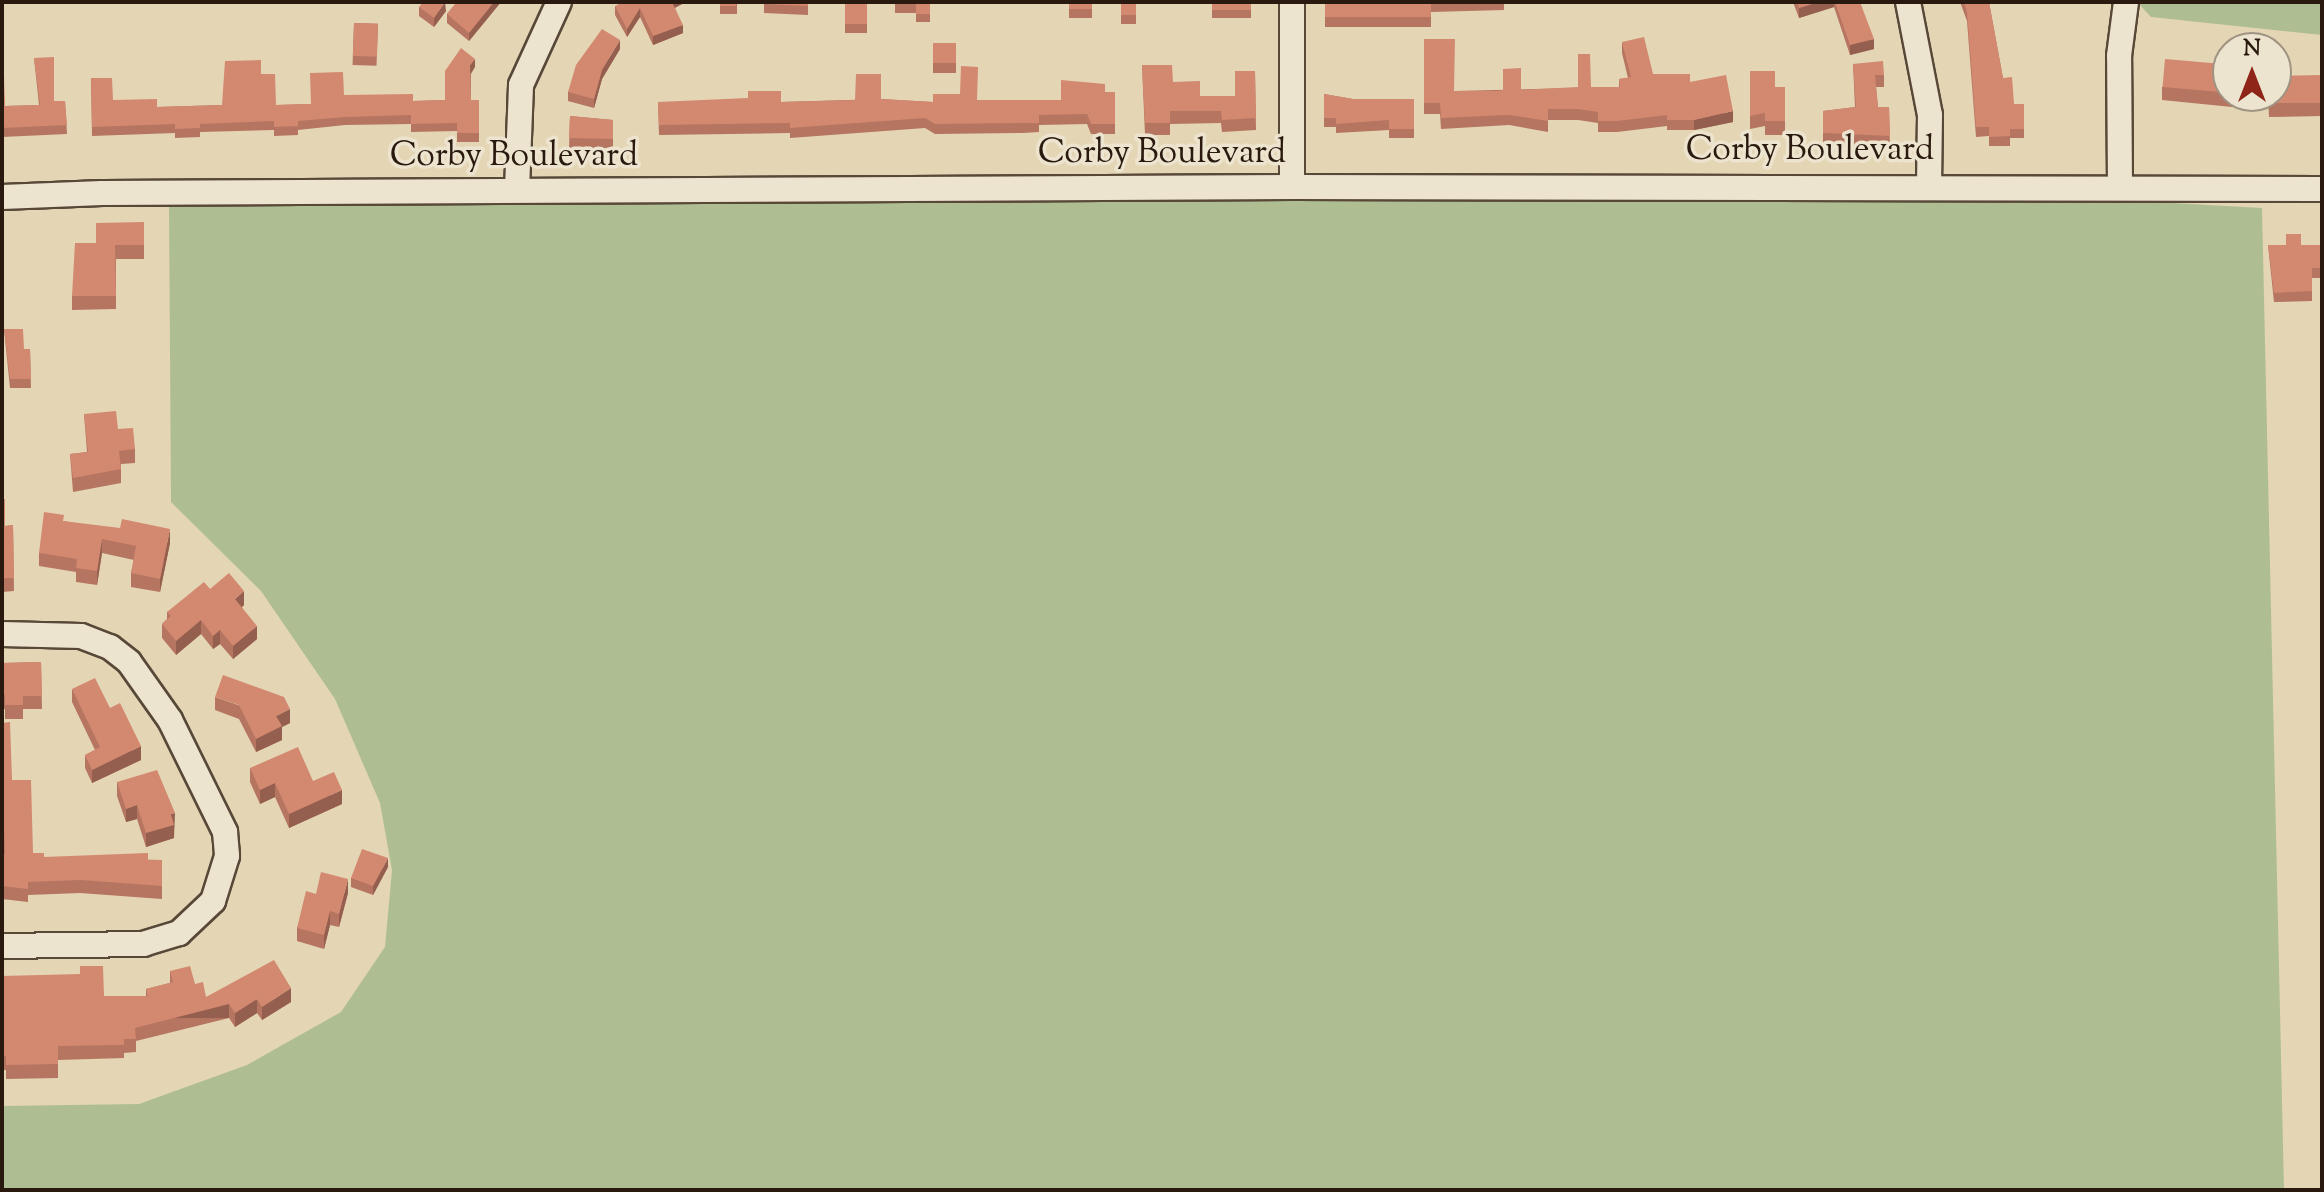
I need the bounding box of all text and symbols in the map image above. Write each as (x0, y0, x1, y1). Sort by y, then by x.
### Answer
north arrow (2212, 32, 2292, 112)
text: N (2243, 34, 2261, 66)
street label: Corby Boulevard (1686, 131, 1934, 171)
street label: Corby Boulevard (1038, 134, 1286, 174)
street label: Corby Boulevard (390, 137, 638, 177)

